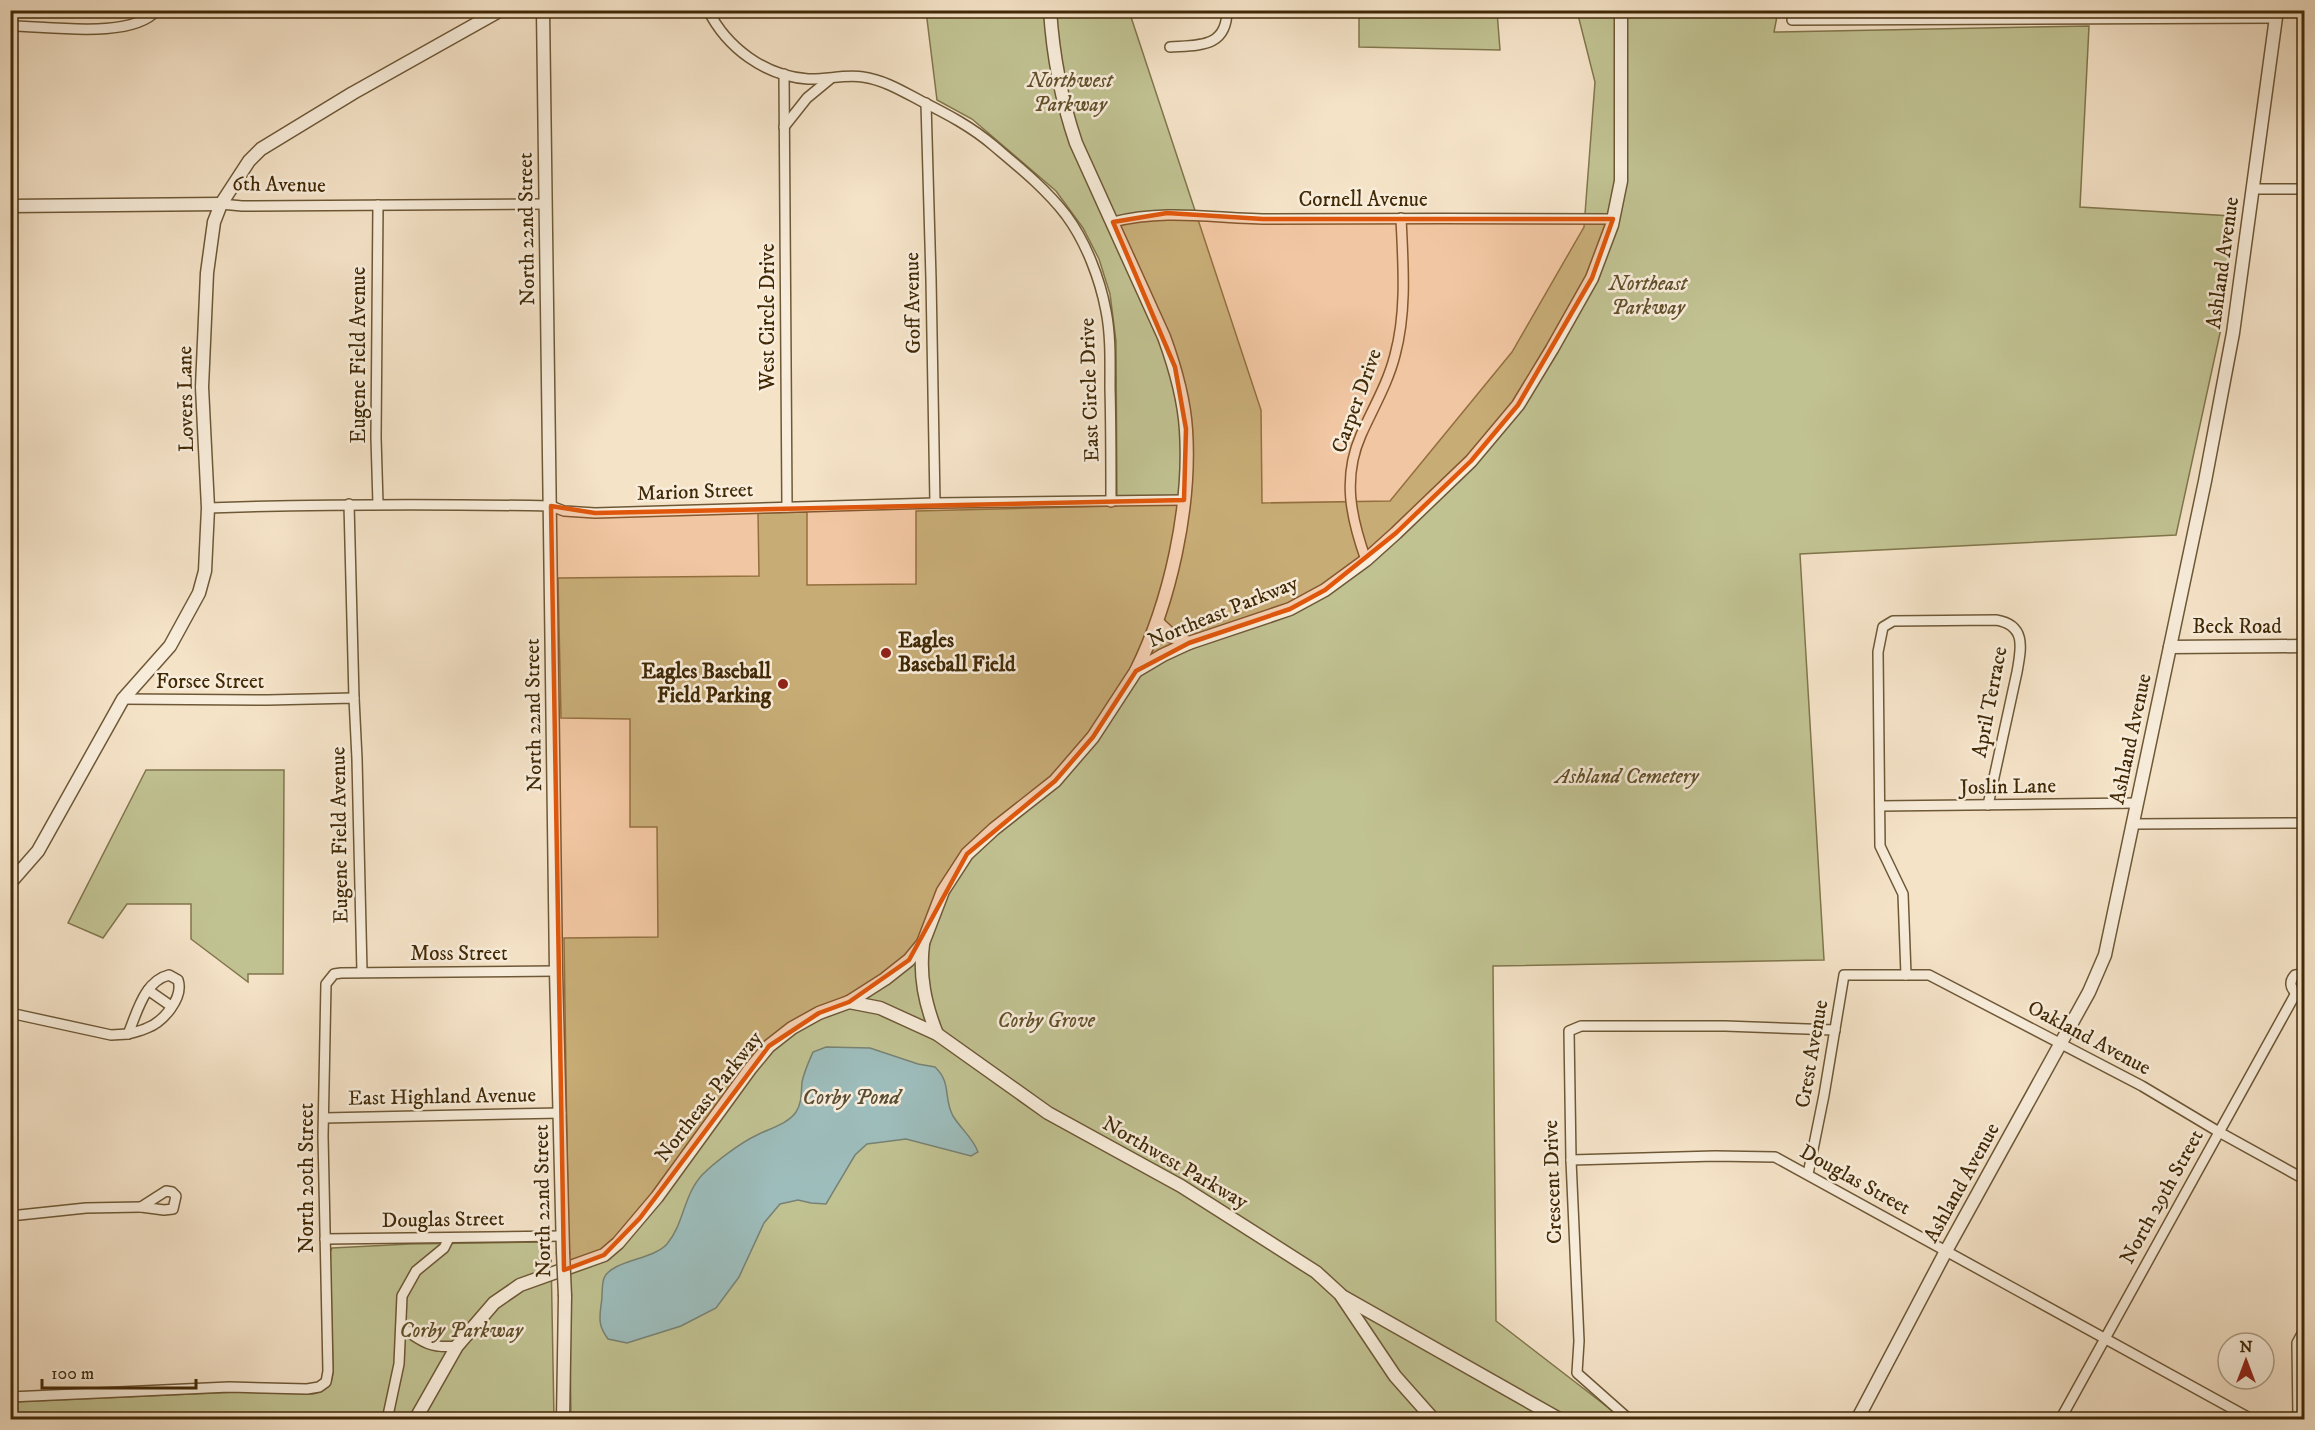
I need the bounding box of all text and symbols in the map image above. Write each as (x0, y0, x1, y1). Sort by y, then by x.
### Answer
park label: Northwest Parkway (1026, 68, 1114, 118)
street label: North 22nd Street (513, 152, 541, 306)
street label: 6th Avenue (232, 171, 326, 199)
street label: Cornell Avenue (1298, 187, 1428, 213)
street label: Ashland Avenue (2201, 195, 2245, 331)
street label: West Circle Drive (755, 243, 781, 392)
street label: Goff Avenue (899, 252, 927, 354)
street label: Eugene Field Avenue (346, 266, 372, 443)
park label: Northeast Parkway (1608, 271, 1689, 321)
street label: East Circle Drive (1074, 317, 1106, 463)
street label: Lovers Lane (172, 345, 200, 452)
street label: Carper Drive (1326, 345, 1388, 457)
street label: Marion Street (636, 477, 754, 507)
street label: Northeast Parkway (1144, 570, 1303, 654)
street label: Beck Road (2192, 614, 2282, 640)
place label: Eagles Baseball Field (898, 628, 1016, 678)
street label: North 22nd Street (520, 638, 548, 792)
street label: April Terrace (1966, 644, 2014, 760)
marker: Eagles Baseball Field (879, 646, 893, 660)
place label: Eagles Baseball Field Parking (641, 659, 772, 709)
street label: Forsee Street (156, 669, 265, 695)
street label: Ashland Avenue (2104, 671, 2158, 807)
marker: Eagles Baseball Field Parking (776, 677, 790, 691)
street label: Eugene Field Avenue (325, 746, 355, 924)
park label: Ashland Cemetery (1554, 764, 1700, 790)
street label: Joslin Lane (1958, 773, 2057, 801)
street label: Moss Street (410, 941, 508, 967)
street label: Oakland Avenue (2023, 995, 2155, 1082)
street label: Crest Avenue (1790, 998, 1834, 1110)
park label: Corby Grove (997, 1008, 1096, 1034)
street label: Northeast Parkway (650, 1025, 769, 1168)
street label: East Highland Avenue (348, 1082, 537, 1112)
water label: Corby Pond (802, 1084, 903, 1111)
street label: North 20th Street (294, 1102, 320, 1253)
street label: Northwest Parkway (1097, 1111, 1253, 1216)
street label: Ashland Avenue (1918, 1118, 2006, 1247)
street label: Crescent Drive (1538, 1119, 1568, 1244)
street label: North 22nd Street (529, 1124, 557, 1278)
street label: North 29th Street (2114, 1125, 2210, 1269)
street label: Douglas Street (1795, 1139, 1915, 1221)
street label: Douglas Street (381, 1206, 505, 1234)
park label: Corby Parkway (399, 1318, 525, 1344)
north arrow (2216, 1331, 2276, 1391)
text: N (2239, 1337, 2253, 1357)
scale bar (42, 1352, 196, 1390)
text: 100 m (51, 1363, 94, 1385)

